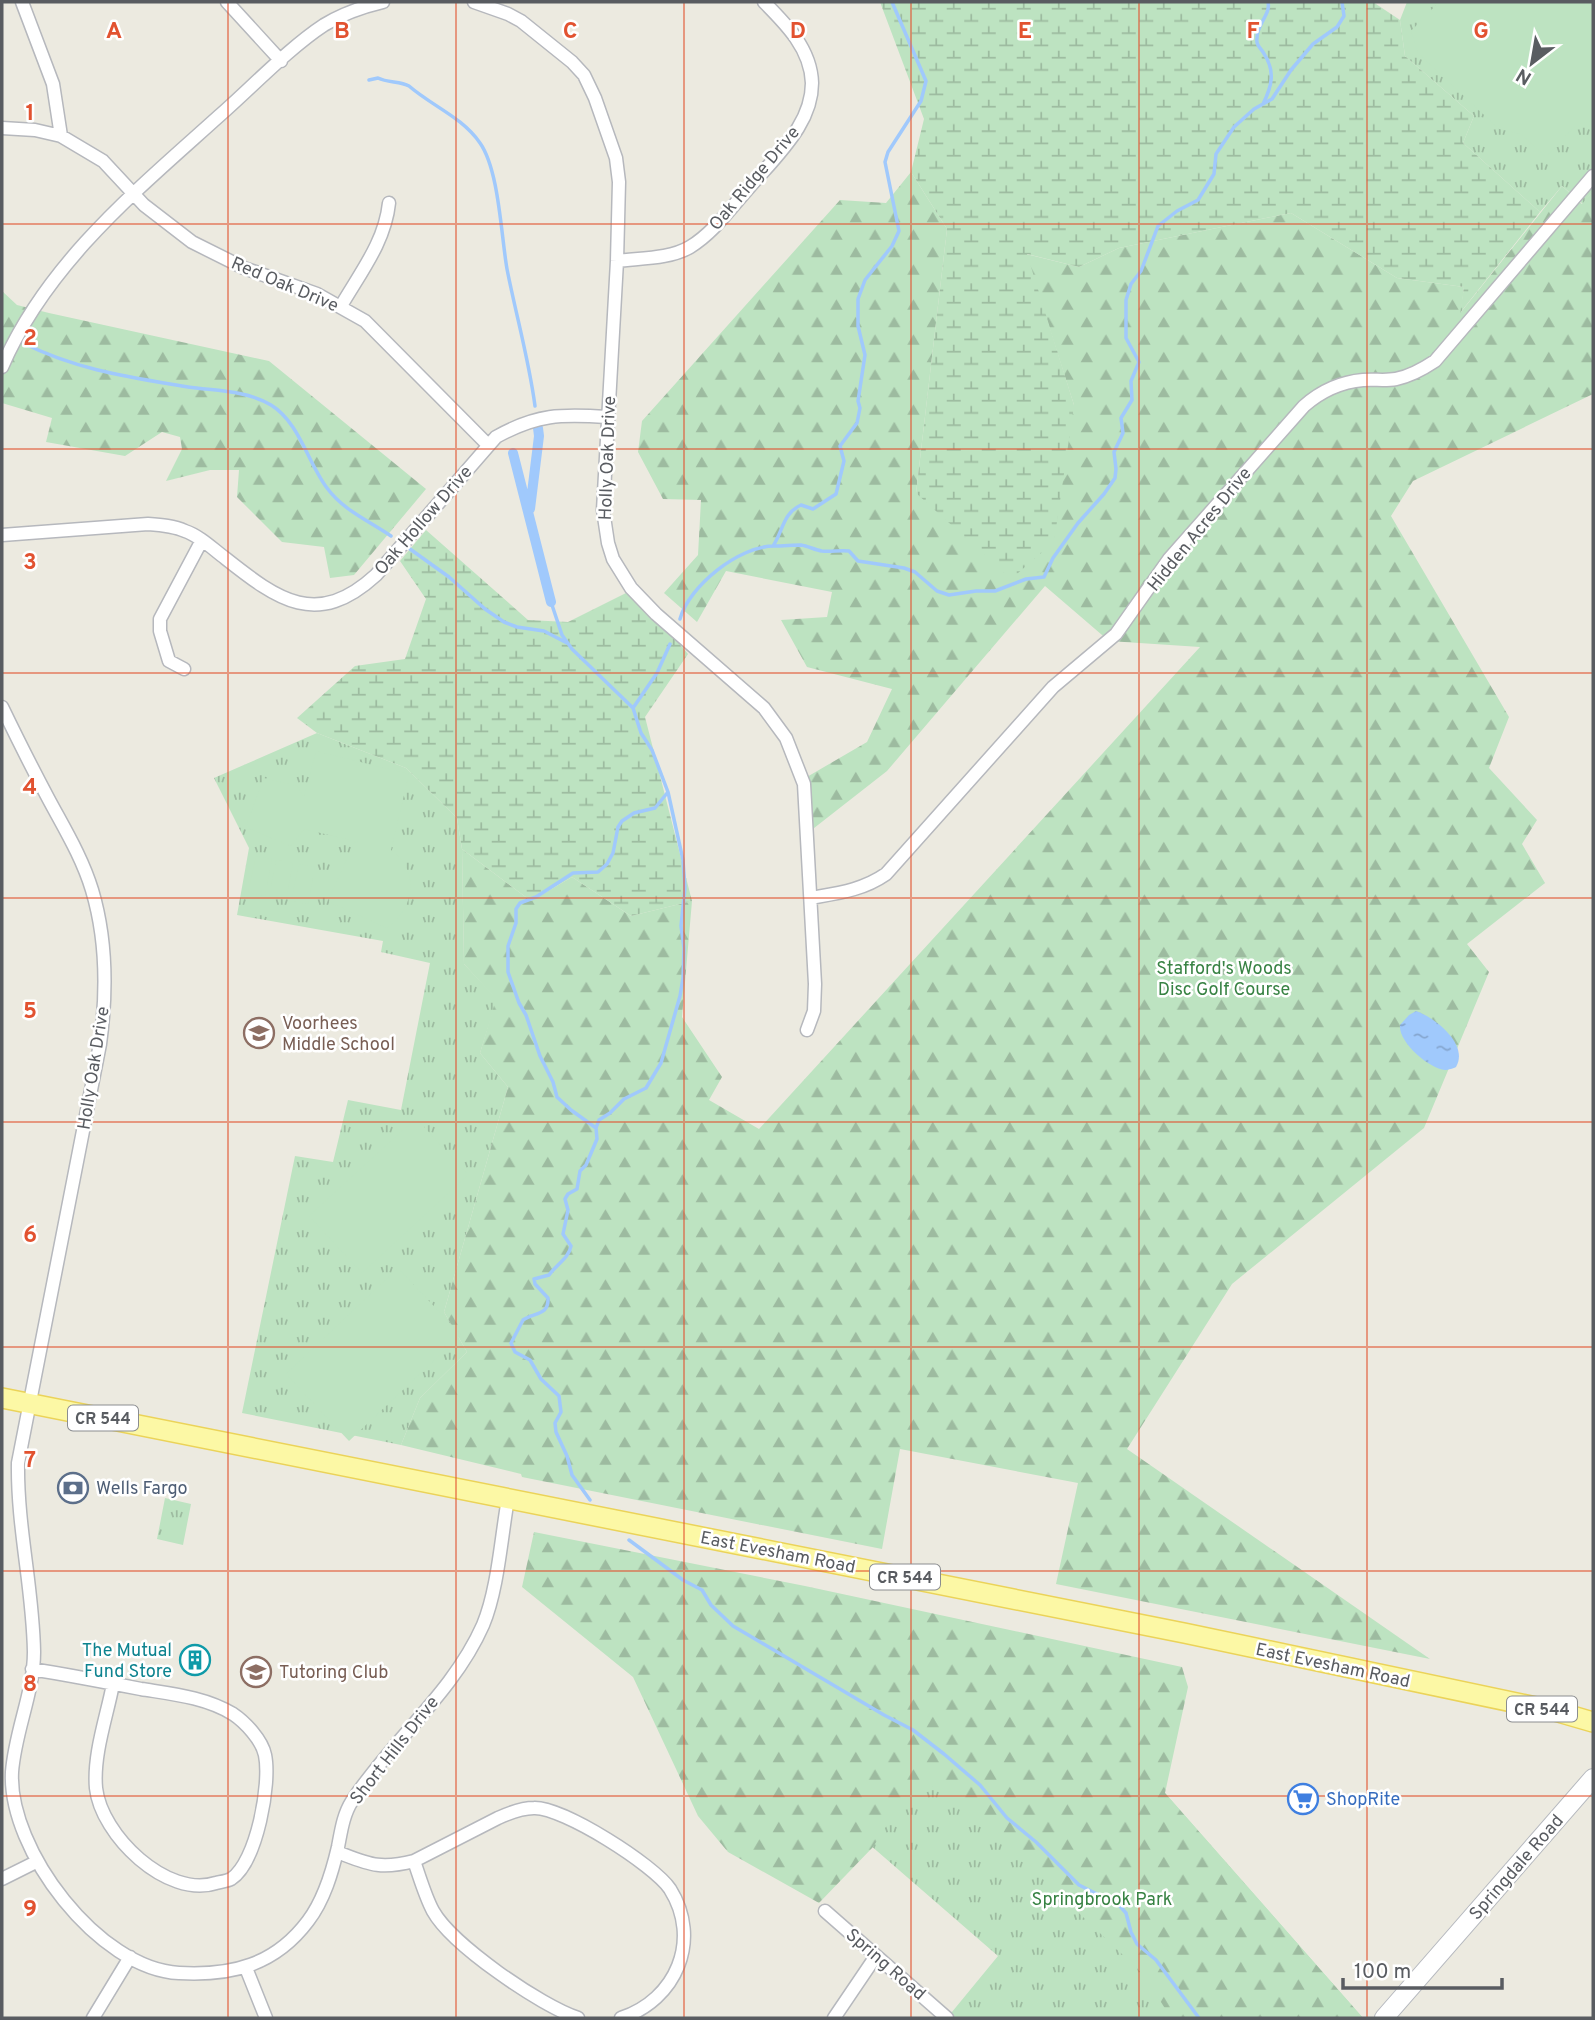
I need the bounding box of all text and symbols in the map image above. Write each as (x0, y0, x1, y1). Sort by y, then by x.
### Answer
text: A (106, 18, 122, 47)
text: B (334, 18, 350, 47)
text: C (563, 18, 577, 47)
text: D (790, 18, 806, 47)
text: E (1018, 18, 1032, 47)
text: F (1246, 18, 1260, 47)
text: G (1473, 18, 1489, 47)
north arrow (1497, 28, 1567, 98)
text: N (1512, 62, 1536, 90)
text: 1 (25, 100, 35, 129)
street label: Oak Ridge Drive (705, 122, 806, 236)
street label: Red Oak Drive (227, 252, 342, 318)
text: 2 (23, 325, 37, 354)
street label: Holly Oak Drive (595, 395, 622, 521)
street label: Oak Hollow Drive (370, 461, 478, 581)
street label: Hidden Acres Drive (1143, 463, 1257, 597)
text: 3 (23, 549, 37, 578)
text: 4 (23, 774, 37, 803)
park label: Stafford's Woods Disc Golf Course (1156, 958, 1292, 1002)
text: 5 (23, 998, 37, 1027)
street label: Holly Oak Drive (73, 1005, 116, 1132)
place label: Voorhees Middle School (282, 1013, 395, 1057)
school or university icon: Voorhees Middle School (242, 1016, 276, 1050)
text: 6 (23, 1222, 37, 1251)
road number: CR 544 (68, 1406, 138, 1430)
text: 7 (24, 1447, 36, 1476)
bank icon: Wells Fargo (56, 1471, 90, 1505)
place label: Wells Fargo (96, 1478, 188, 1501)
street label: East Evesham Road (698, 1527, 857, 1580)
road number: CR 544 (870, 1564, 940, 1590)
street label: East Evesham Road (1253, 1639, 1412, 1694)
place label: The Mutual Fund Store (82, 1640, 172, 1684)
building icon: The Mutual Fund Store (178, 1643, 212, 1677)
school or university icon: Tutoring Club (239, 1655, 273, 1689)
place label: Tutoring Club (279, 1662, 388, 1685)
text: 8 (23, 1671, 37, 1700)
street label: Short Hills Drive (346, 1692, 445, 1810)
road number: CR 544 (1507, 1696, 1577, 1722)
supermarket icon: ShopRite (1286, 1782, 1320, 1816)
place label: ShopRite (1326, 1789, 1400, 1812)
street label: Springdale Road (1465, 1810, 1569, 1926)
park label: Springbrook Park (1032, 1889, 1172, 1912)
text: 9 (23, 1896, 37, 1925)
street label: Spring Road (840, 1924, 930, 2006)
scale bar (1343, 1946, 1502, 1990)
text: 100 m (1354, 1959, 1411, 1986)

